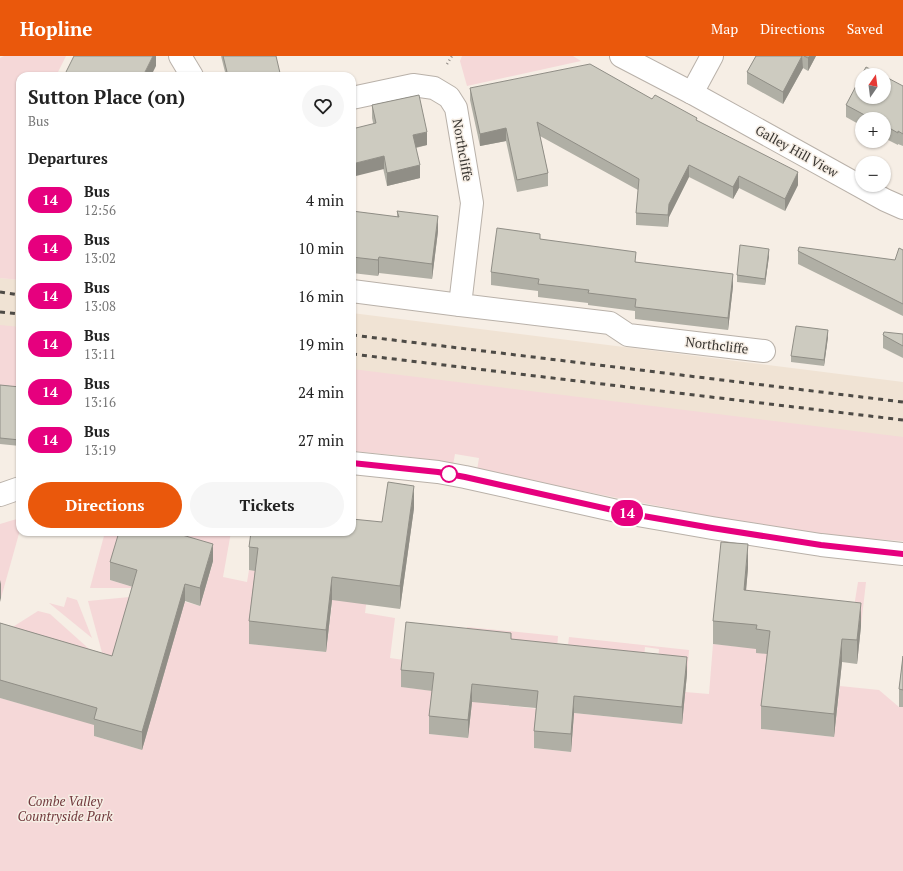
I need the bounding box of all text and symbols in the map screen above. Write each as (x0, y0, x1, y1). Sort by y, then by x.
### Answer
text: Hopline (20, 16, 93, 41)
text: Map (711, 19, 738, 38)
text: Directions (760, 19, 825, 38)
text: Saved (847, 19, 883, 38)
north arrow (855, 68, 891, 104)
map controls (855, 68, 891, 192)
text: Sutton Place (on) (28, 84, 185, 109)
button: heart (302, 85, 344, 127)
text: Bus (28, 112, 49, 130)
button: + (855, 112, 891, 148)
street label: Northcliffe (449, 117, 477, 183)
street label: Galley Hill View (752, 121, 842, 181)
text: Departures (28, 148, 108, 168)
button: − (855, 156, 891, 192)
text: Bus (84, 181, 110, 201)
text: 14 (42, 190, 58, 209)
text: 4 min (306, 190, 344, 210)
text: 12:56 (84, 201, 116, 219)
text: Bus (84, 229, 110, 249)
text: 14 (42, 238, 58, 257)
text: 10 min (298, 238, 344, 258)
text: 13:02 (84, 249, 116, 267)
text: Bus (84, 277, 110, 297)
text: 14 (42, 286, 58, 305)
text: 16 min (298, 286, 344, 306)
text: 13:08 (84, 297, 116, 315)
text: Bus (84, 325, 110, 345)
street label: Northcliffe (685, 332, 749, 358)
text: 14 (42, 334, 58, 353)
text: 19 min (298, 334, 344, 354)
text: 13:11 (84, 345, 116, 363)
text: Bus (84, 373, 110, 393)
text: 14 (42, 382, 58, 401)
text: 24 min (298, 382, 344, 402)
text: 13:16 (84, 393, 116, 411)
text: Bus (84, 421, 110, 441)
text: 14 (42, 430, 58, 449)
text: 27 min (298, 430, 344, 450)
text: 13:19 (84, 441, 116, 459)
unlabelled marker (440, 465, 458, 483)
button: Directions (28, 482, 182, 528)
button: Tickets (190, 482, 344, 528)
line badge: 14 (609, 500, 645, 526)
text: 14 (619, 503, 635, 522)
park label: Combe Valley Countryside Park (18, 792, 113, 825)

